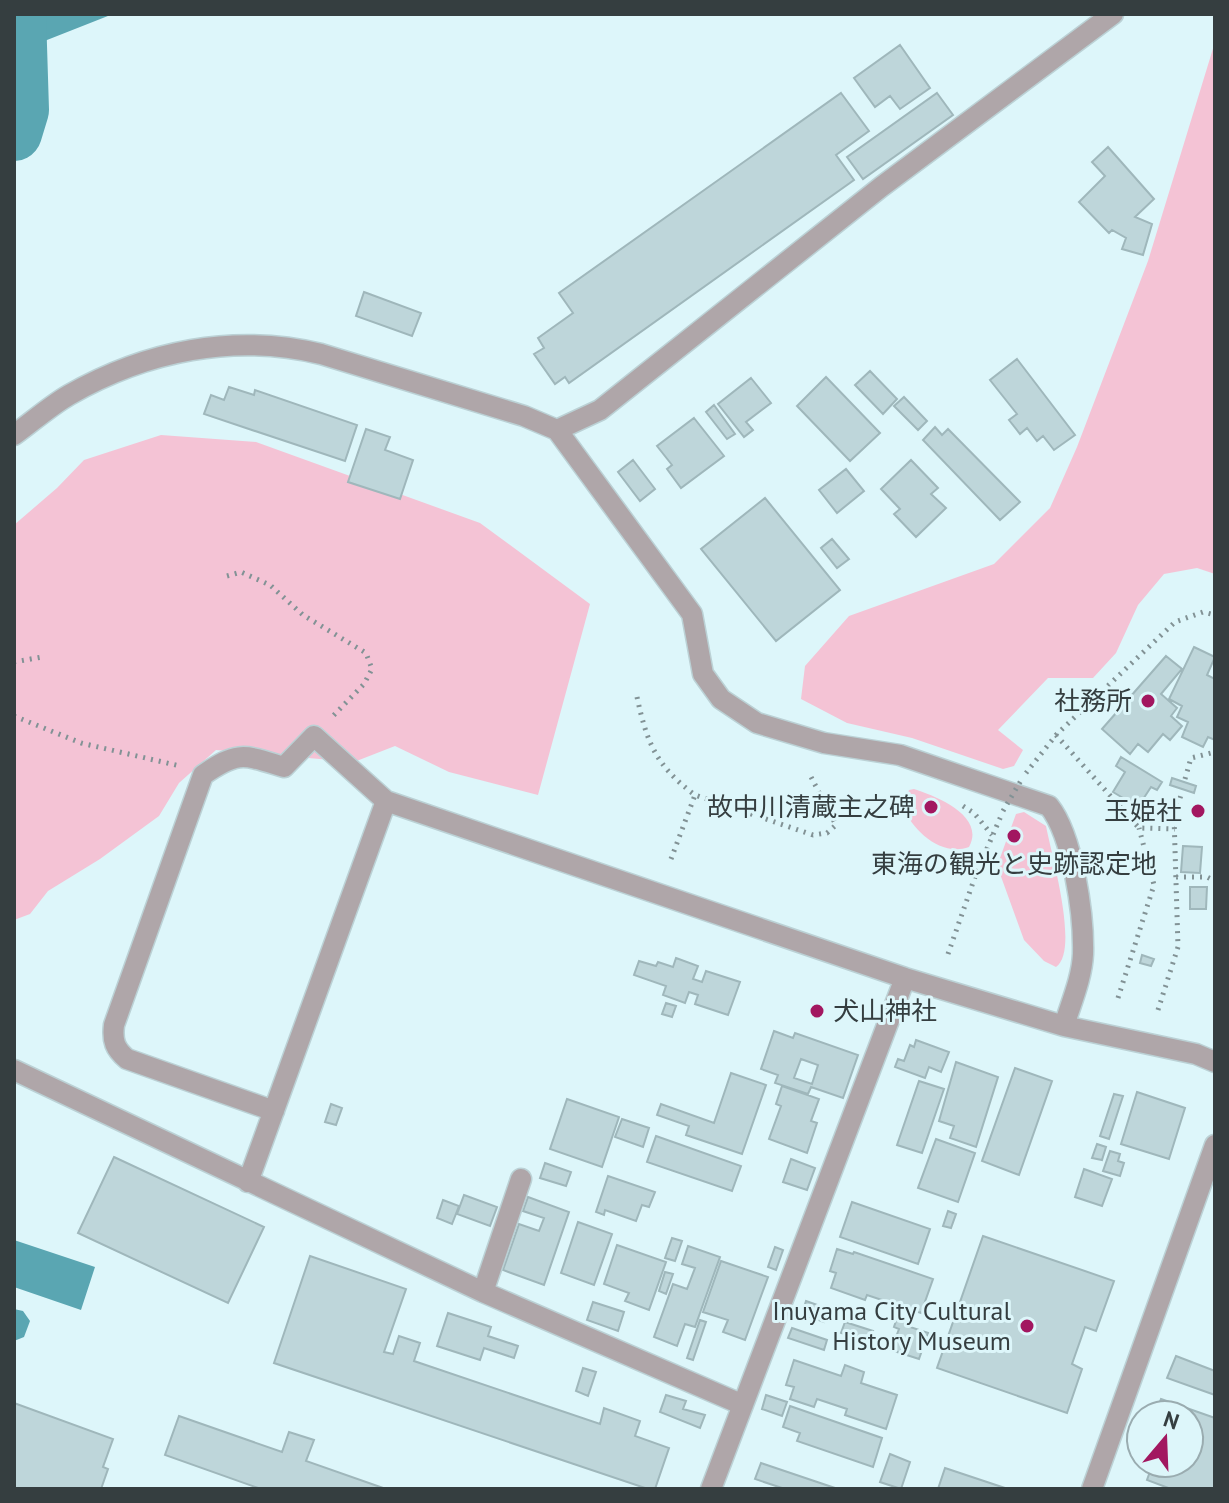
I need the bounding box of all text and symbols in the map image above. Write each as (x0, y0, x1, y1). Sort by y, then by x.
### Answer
place label: 社務所 (1054, 684, 1132, 717)
marker: 社務所 (1139, 692, 1157, 710)
place label: 故中川清蔵主之碑 (707, 790, 915, 823)
place label: 玉姫社 (1104, 794, 1182, 827)
marker: 故中川清蔵主之碑 (922, 798, 940, 816)
marker: 玉姫社 (1189, 802, 1207, 820)
marker: 東海の観光と史跡認定地 (1005, 827, 1023, 845)
place label: 東海の観光と史跡認定地 (871, 847, 1157, 880)
place label: 犬山神社 (833, 994, 937, 1027)
marker: 犬山神社 (808, 1002, 826, 1020)
place label: Inuyama City Cultural History Museum (772, 1294, 1011, 1357)
marker: Inuyama City Cultural History Museum (1018, 1317, 1036, 1335)
north arrow (1125, 1399, 1205, 1479)
text: N (1160, 1404, 1183, 1436)

